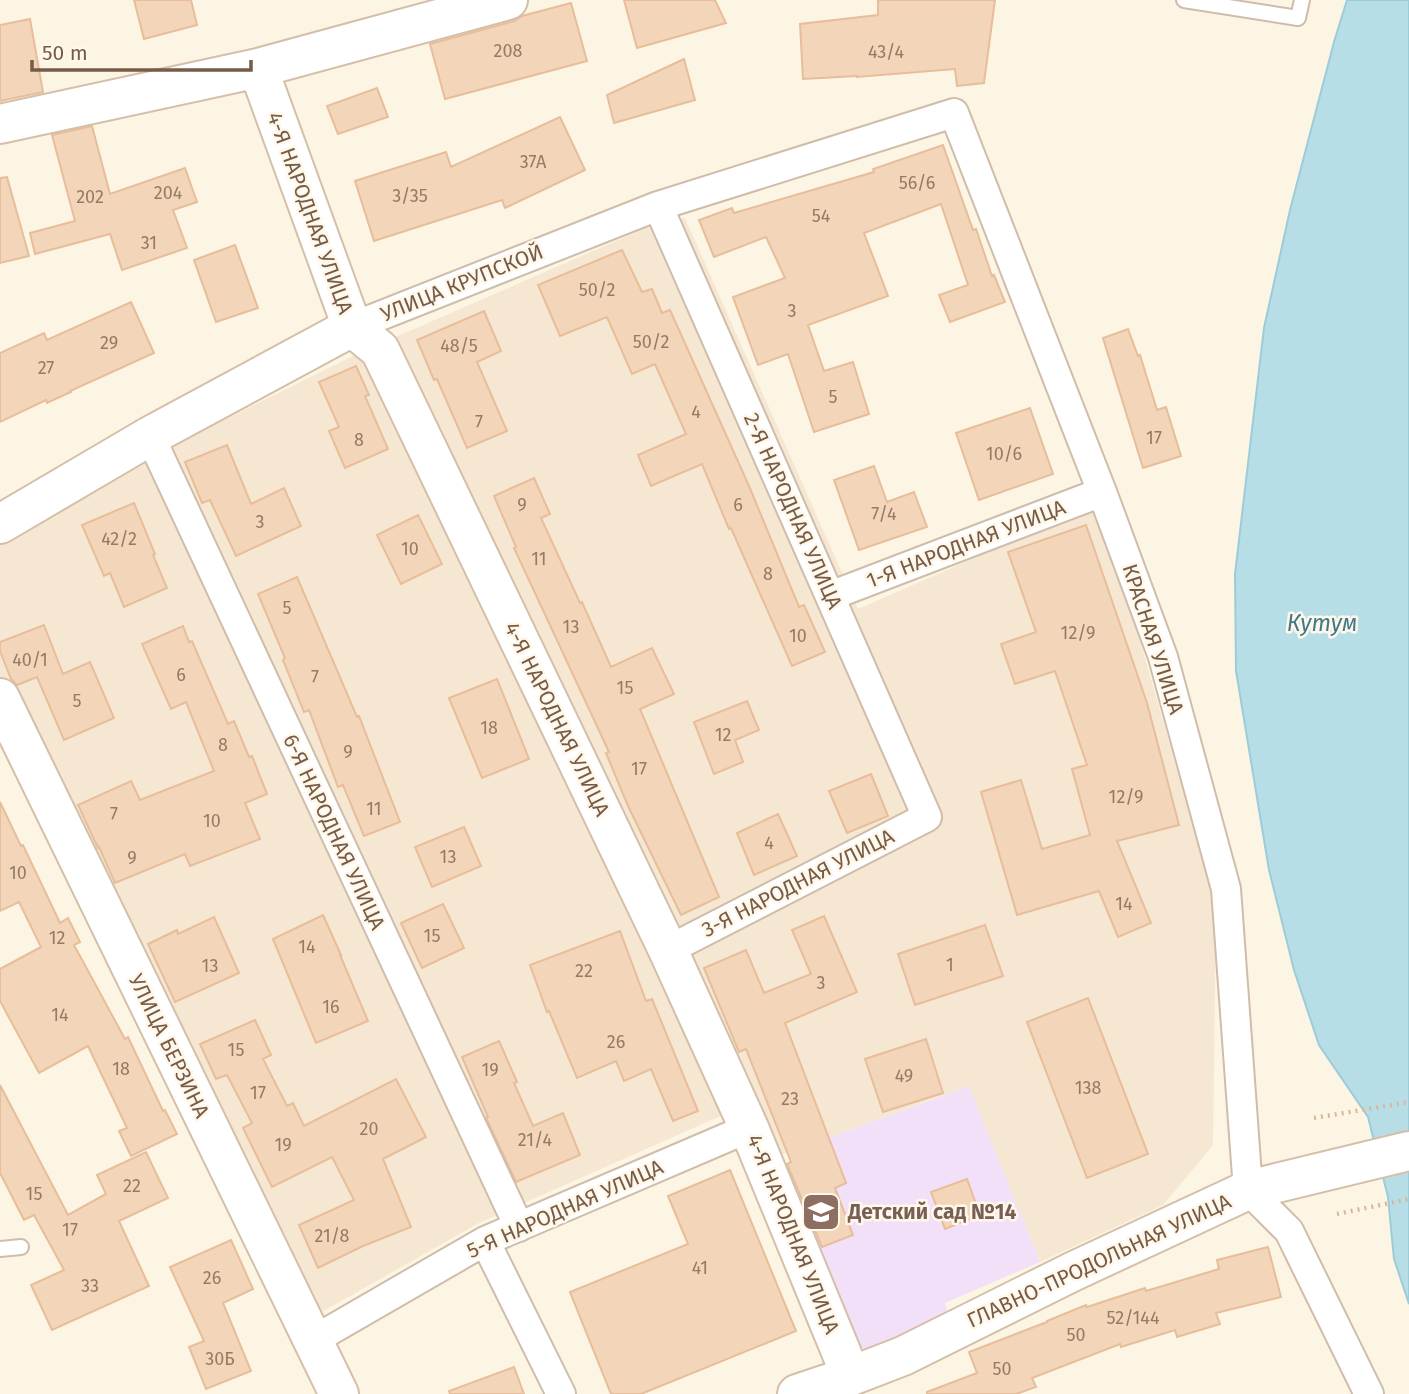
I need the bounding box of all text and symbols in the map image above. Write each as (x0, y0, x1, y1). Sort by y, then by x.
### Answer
scale bar (32, 28, 250, 72)
text: 50 m (42, 40, 88, 66)
house number: 208 (494, 40, 523, 62)
house number: 43/4 (868, 41, 904, 63)
street label: 4-Я НАРОДНАЯ УЛИЦА (261, 108, 359, 318)
house number: 37А (520, 151, 547, 173)
house number: 56/6 (899, 172, 935, 194)
house number: 204 (154, 182, 183, 204)
house number: 3/35 (392, 185, 428, 207)
house number: 202 (76, 186, 104, 208)
house number: 54 (812, 205, 831, 227)
house number: 31 (141, 232, 157, 254)
street label: УЛИЦА КРУПСКОЙ (377, 239, 547, 327)
house number: 50/2 (579, 279, 615, 301)
house number: 3 (788, 300, 796, 322)
house number: 50/2 (633, 331, 669, 353)
house number: 29 (100, 332, 118, 354)
house number: 48/5 (440, 335, 478, 357)
house number: 27 (38, 357, 54, 379)
house number: 5 (828, 386, 838, 408)
house number: 4 (691, 401, 701, 423)
street label: 2-Я НАРОДНАЯ УЛИЦА (738, 409, 848, 613)
house number: 7 (475, 411, 483, 433)
house number: 17 (1146, 427, 1162, 449)
house number: 8 (354, 429, 364, 451)
house number: 10/6 (986, 443, 1022, 465)
house number: 9 (517, 494, 527, 516)
house number: 6 (733, 494, 743, 516)
street label: 1-Я НАРОДНАЯ УЛИЦА (863, 494, 1069, 594)
house number: 7/4 (871, 503, 897, 525)
house number: 3 (256, 511, 264, 533)
house number: 42/2 (101, 528, 137, 550)
house number: 10 (401, 538, 419, 560)
house number: 11 (531, 548, 547, 570)
street label: КРАСНАЯ УЛИЦА (1116, 561, 1190, 717)
house number: 8 (763, 563, 773, 585)
house number: 5 (282, 597, 292, 619)
water label: Кутум (1287, 609, 1357, 637)
house number: 13 (563, 616, 579, 638)
street label: 4-Я НАРОДНАЯ УЛИЦА (499, 618, 615, 820)
house number: 12/9 (1061, 622, 1095, 644)
house number: 10 (789, 625, 807, 647)
house number: 40/1 (12, 649, 48, 671)
house number: 6 (176, 664, 186, 686)
house number: 7 (311, 666, 319, 688)
house number: 15 (617, 677, 633, 699)
house number: 5 (72, 690, 82, 712)
house number: 18 (480, 717, 498, 739)
house number: 12 (715, 724, 731, 746)
street label: 6-Я НАРОДНАЯ УЛИЦА (277, 730, 391, 934)
house number: 8 (218, 734, 228, 756)
house number: 9 (343, 741, 353, 763)
house number: 17 (631, 758, 647, 780)
house number: 12/9 (1109, 786, 1143, 808)
house number: 11 (366, 798, 382, 820)
house number: 7 (110, 803, 118, 825)
house number: 10 (203, 810, 221, 832)
street label: 3-Я НАРОДНАЯ УЛИЦА (698, 823, 898, 943)
house number: 4 (764, 832, 774, 854)
house number: 13 (440, 846, 456, 868)
house number: 9 (127, 847, 137, 869)
house number: 10 (9, 862, 27, 884)
house number: 14 (1115, 893, 1133, 915)
house number: 15 (424, 925, 440, 947)
house number: 12 (49, 927, 65, 949)
house number: 14 (298, 936, 316, 958)
house number: 1 (946, 954, 954, 976)
house number: 13 (202, 955, 218, 977)
house number: 22 (575, 960, 593, 982)
street label: УЛИЦА БЕРЗИНА (123, 970, 215, 1122)
house number: 3 (817, 972, 825, 994)
house number: 16 (322, 996, 340, 1018)
house number: 14 (51, 1004, 69, 1026)
house number: 26 (607, 1031, 625, 1053)
house number: 15 (228, 1039, 244, 1061)
house number: 18 (112, 1058, 130, 1080)
house number: 19 (481, 1059, 499, 1081)
house number: 49 (895, 1065, 913, 1087)
house number: 138 (1075, 1077, 1101, 1099)
house number: 17 (250, 1082, 266, 1104)
house number: 23 (781, 1088, 799, 1110)
house number: 20 (360, 1118, 378, 1140)
house number: 21/4 (518, 1129, 553, 1151)
street label: 4-Я НАРОДНАЯ УЛИЦА (741, 1130, 845, 1338)
house number: 19 (274, 1134, 292, 1156)
street label: 5-Я НАРОДНАЯ УЛИЦА (463, 1154, 667, 1264)
house number: 22 (123, 1175, 141, 1197)
house number: 15 (26, 1183, 42, 1205)
street label: ГЛАВНО-ПРОДОЛЬНАЯ УЛИЦА (963, 1188, 1235, 1334)
school or university icon: Детский сад №14 (800, 1191, 842, 1233)
place label: Детский сад №14 (847, 1199, 1017, 1225)
house number: 17 (62, 1219, 78, 1241)
house number: 21/8 (314, 1225, 350, 1247)
house number: 41 (692, 1257, 708, 1279)
house number: 26 (203, 1267, 221, 1289)
house number: 33 (81, 1275, 99, 1297)
house number: 52/144 (1107, 1307, 1160, 1329)
house number: 50 (1066, 1324, 1086, 1346)
house number: 30Б (205, 1348, 235, 1370)
house number: 50 (992, 1358, 1012, 1380)

